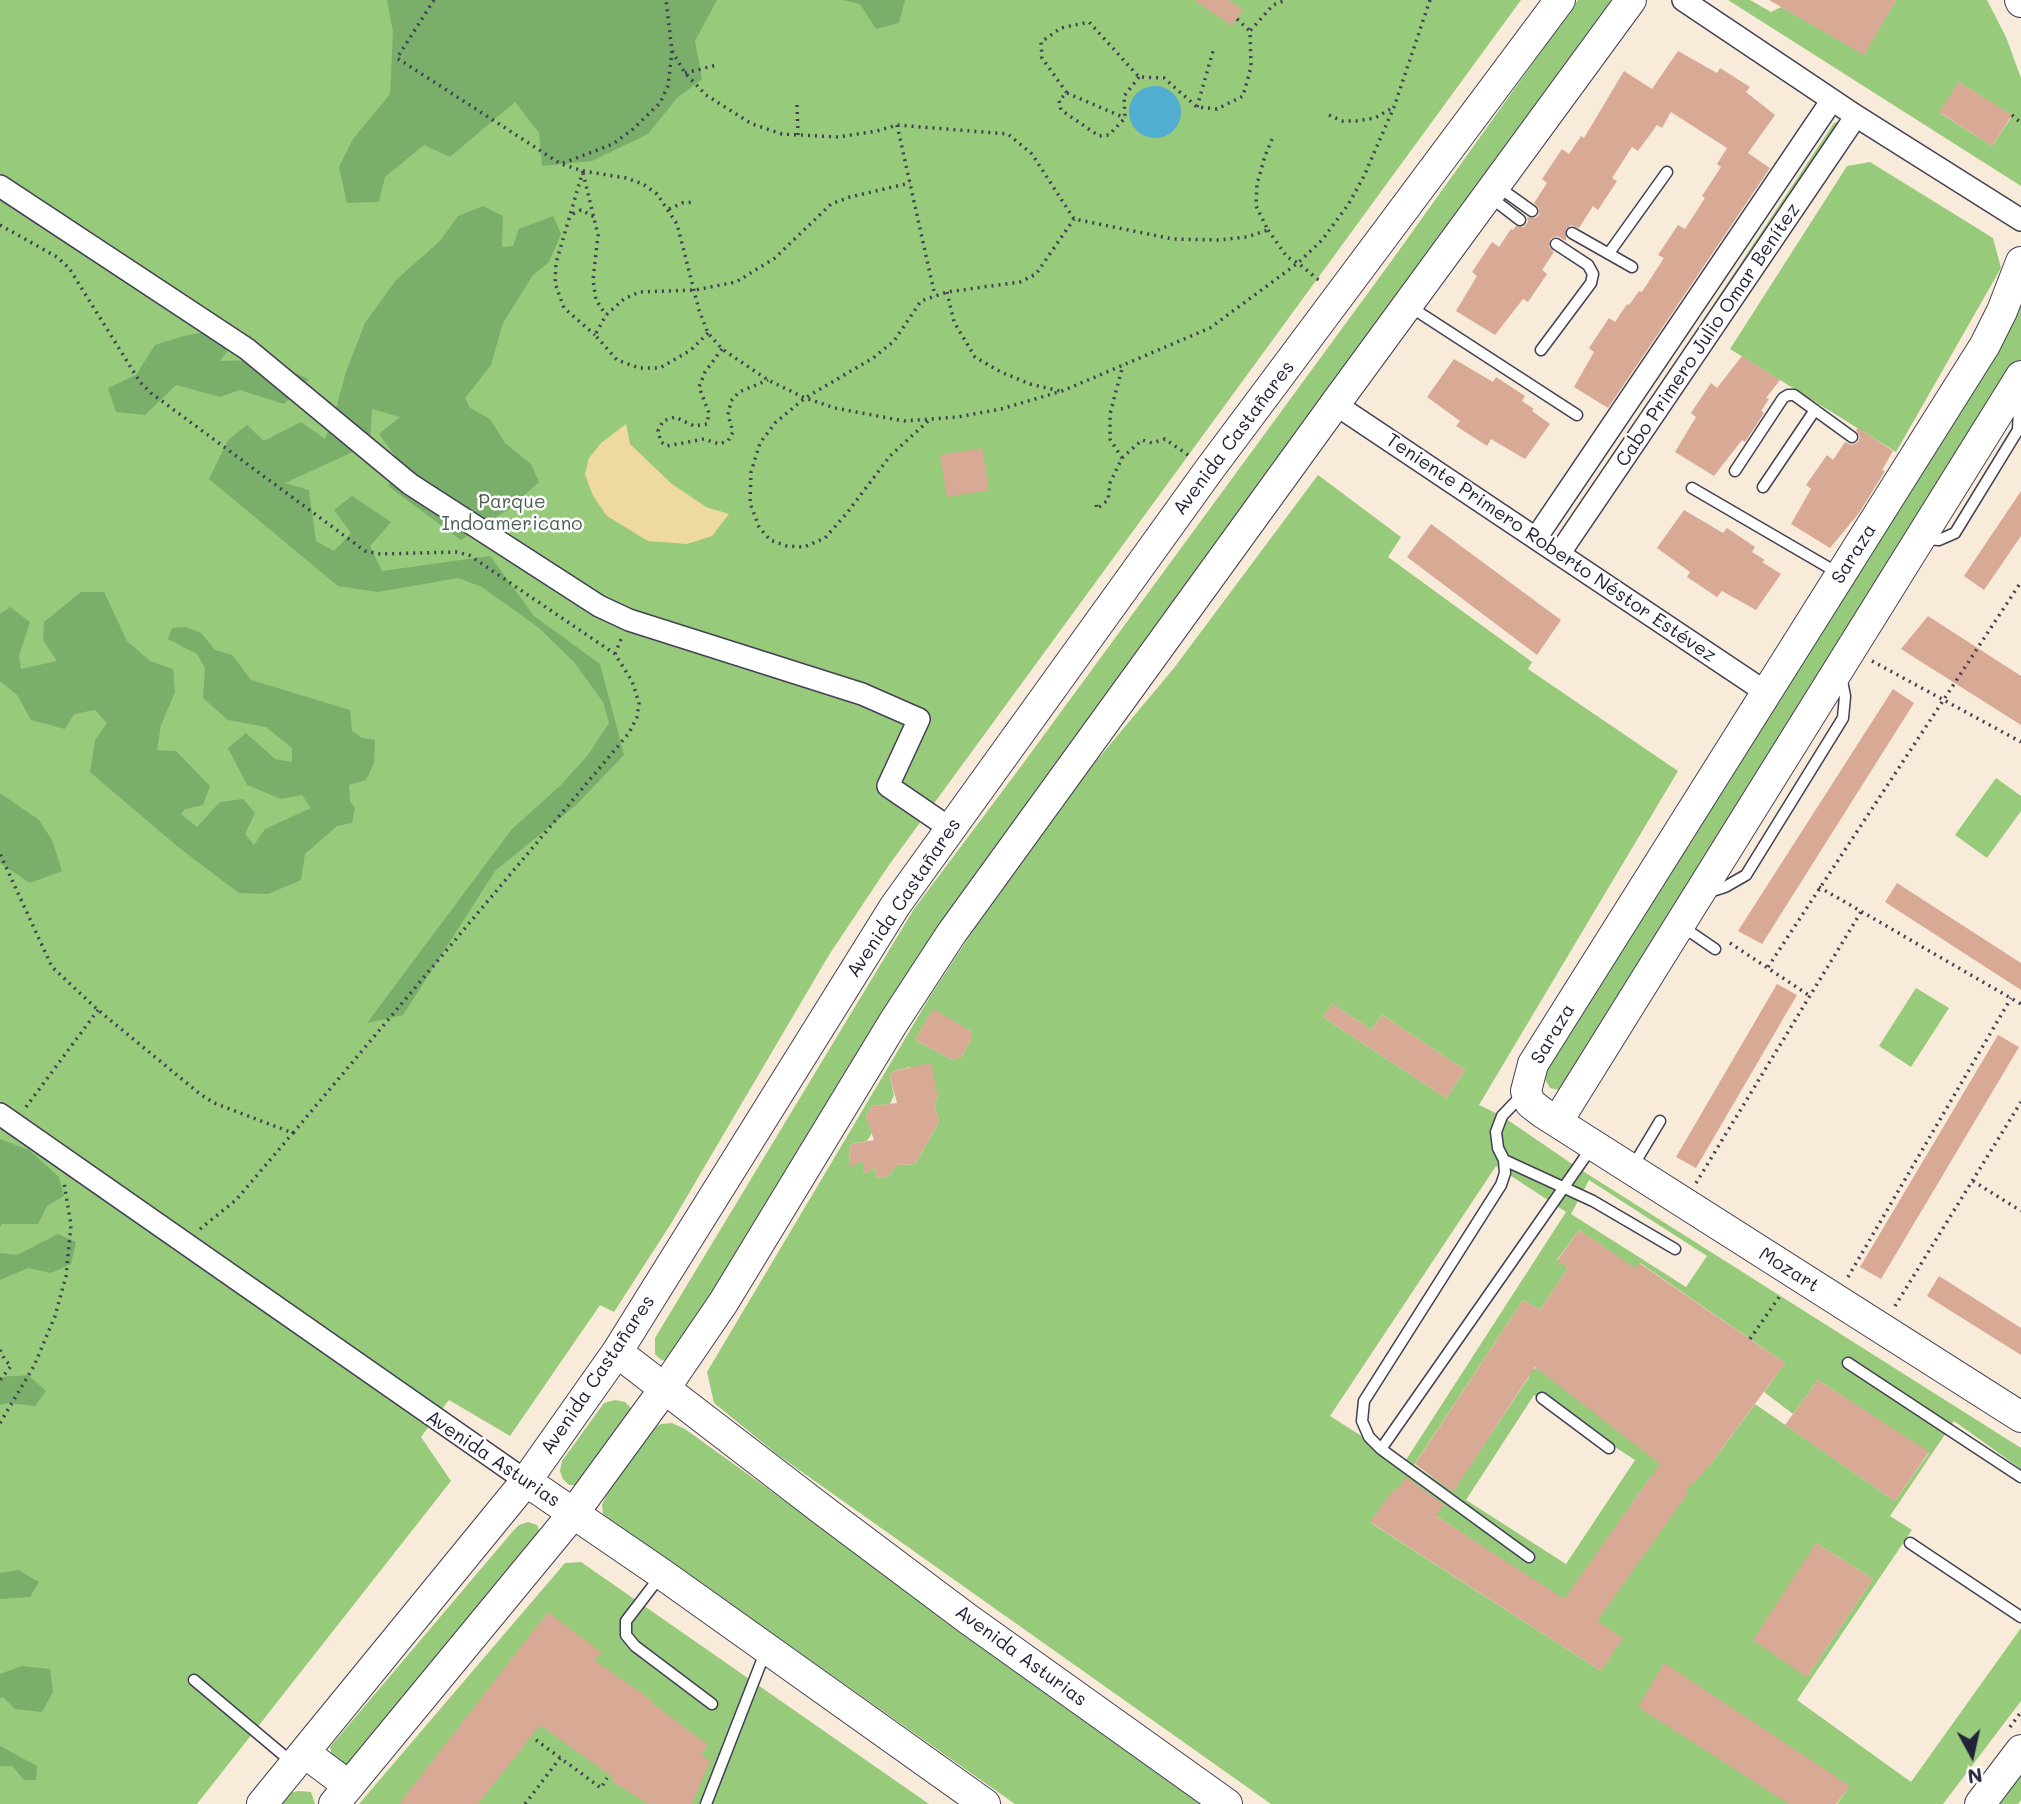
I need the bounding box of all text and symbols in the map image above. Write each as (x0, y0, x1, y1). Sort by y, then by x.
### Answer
street label: Cabo Primero Julio Omar Benítez (1611, 199, 1805, 471)
street label: Avenida Castañares (1169, 356, 1299, 520)
street label: Teniente Primero Roberto Néstor Estévez (1382, 429, 1720, 667)
park label: Parque Indoamericano (441, 491, 583, 535)
street label: Saraza (1827, 520, 1881, 588)
street label: Avenida Castañares (842, 814, 966, 982)
street label: Saraza (1526, 1000, 1580, 1068)
street label: Mozart (1755, 1243, 1823, 1297)
street label: Avenida Castañares (536, 1291, 660, 1459)
street label: Avenida Asturias (422, 1406, 564, 1512)
street label: Avenida Asturias (951, 1601, 1091, 1711)
north arrow (1937, 1720, 2007, 1790)
text: N (1966, 1763, 1984, 1790)

